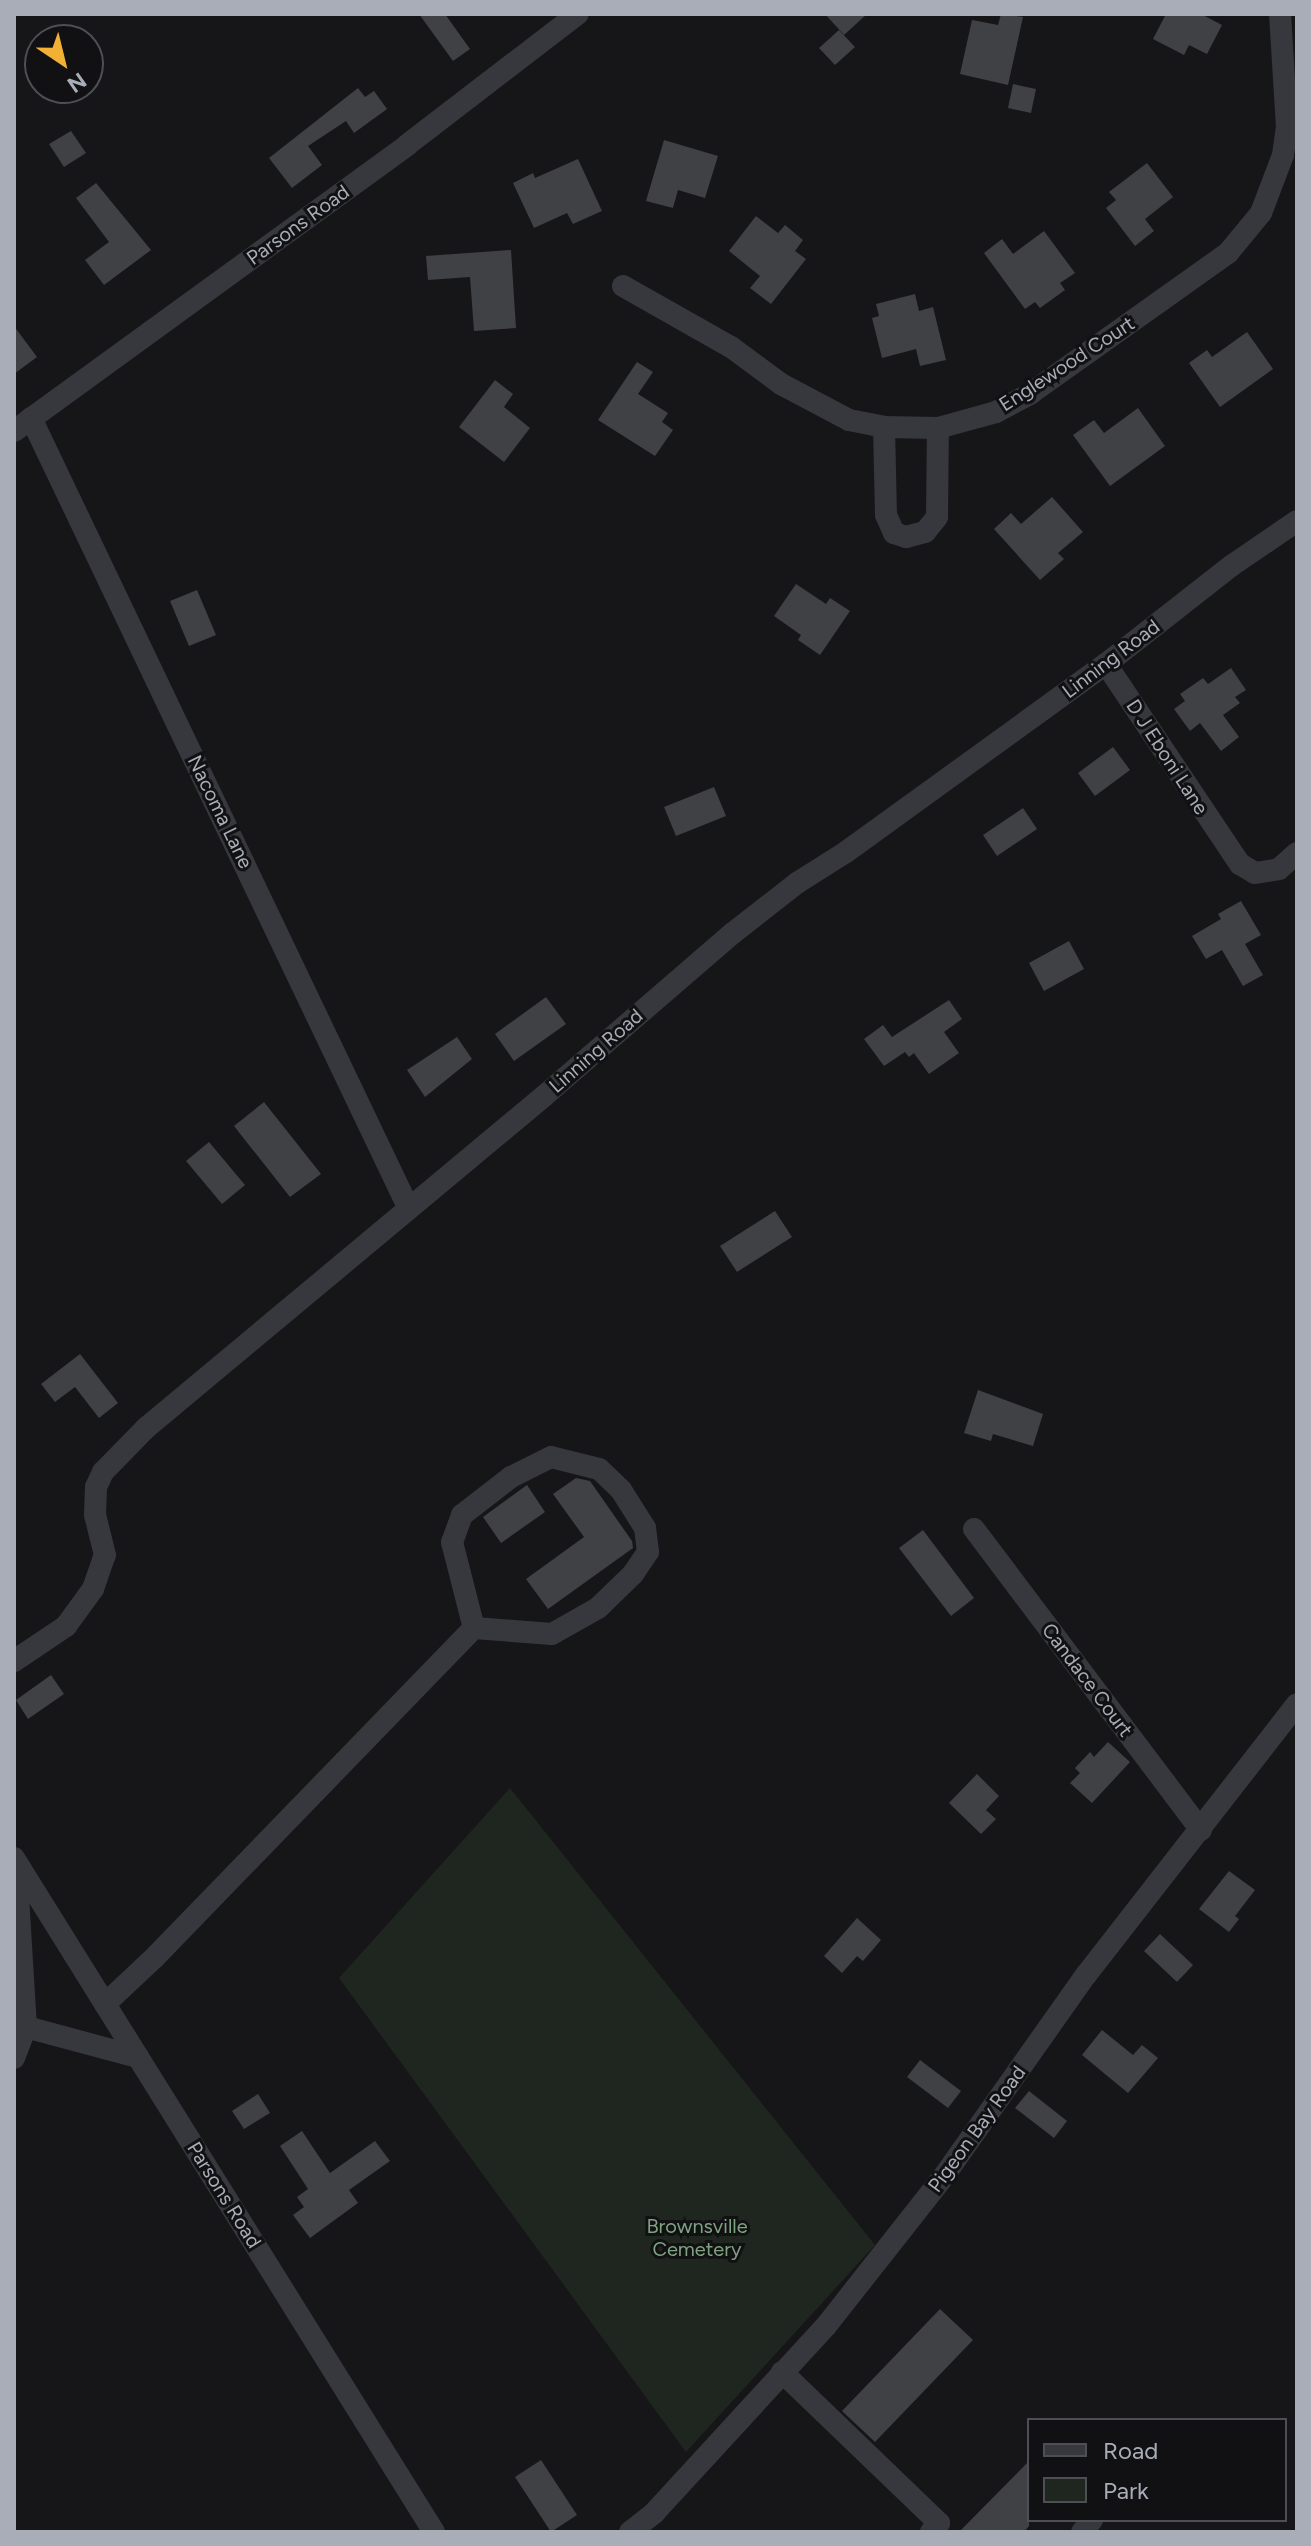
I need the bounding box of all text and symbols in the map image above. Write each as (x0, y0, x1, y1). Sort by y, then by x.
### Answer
north arrow (24, 24, 104, 104)
text: N (62, 66, 92, 98)
street label: Parsons Road (242, 180, 354, 270)
street label: Englewood Court (995, 311, 1139, 417)
street label: Linning Road (1058, 615, 1164, 703)
street label: D J Eboni Lane (1121, 695, 1213, 819)
street label: Nacoma Lane (182, 751, 258, 873)
street label: Linning Road (544, 1004, 648, 1098)
street label: Candace Court (1037, 1619, 1137, 1741)
street label: Pigeon Bay Road (923, 2061, 1031, 2197)
street label: Parsons Road (182, 2137, 266, 2253)
park label: Brownsville Cemetery (646, 2214, 748, 2261)
legend (1027, 2418, 1287, 2522)
text: Road (1103, 2436, 1158, 2465)
text: Park (1103, 2476, 1149, 2505)

